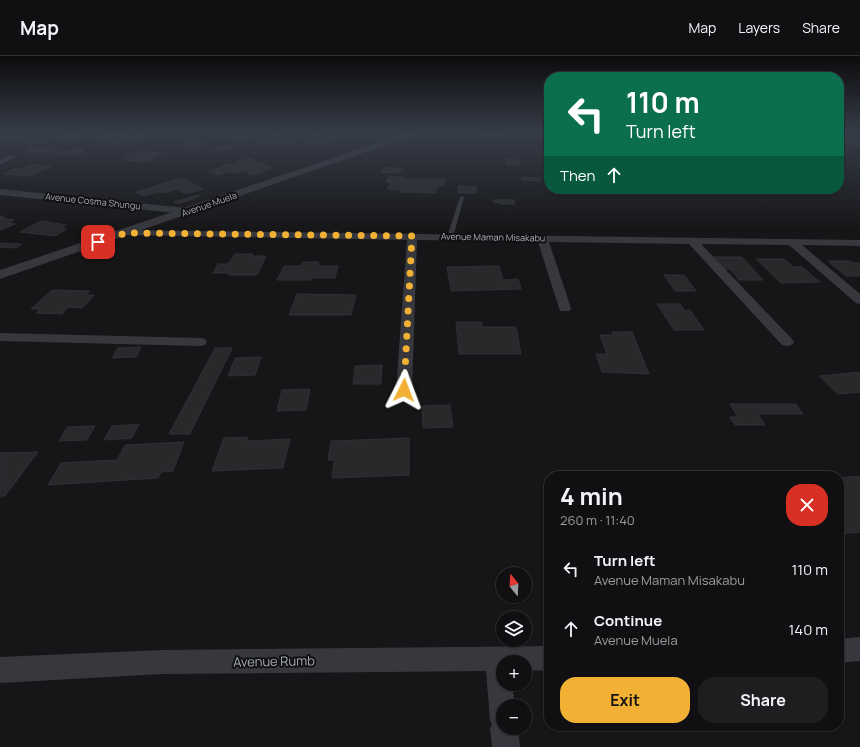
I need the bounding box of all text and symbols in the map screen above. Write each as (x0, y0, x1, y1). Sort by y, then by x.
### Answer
text: Map (20, 15, 59, 41)
text: Map (688, 18, 716, 37)
text: Layers (738, 18, 780, 37)
text: Share (802, 18, 840, 37)
text: 110 m (626, 83, 700, 121)
icon: left (560, 88, 612, 140)
text: Turn left (626, 119, 696, 143)
icon: ahead (603, 164, 625, 186)
text: Then (560, 165, 595, 186)
street label: Avenue Muela (180, 188, 238, 220)
street label: Avenue Cosma Shungu (45, 190, 141, 212)
pin (81, 225, 115, 259)
street label: Avenue Maman Misakabu (441, 230, 545, 244)
icon: arrive (87, 231, 109, 253)
position arrow (383, 369, 425, 411)
text: 4 min (560, 479, 623, 512)
button: close (786, 484, 828, 526)
text: 260 m · 11:40 (560, 511, 635, 529)
text: Turn left (594, 550, 656, 571)
icon: left (560, 558, 582, 580)
text: 110 m (791, 559, 828, 580)
north arrow (496, 567, 532, 603)
map controls (496, 567, 532, 735)
text: Avenue Maman Misakabu (594, 571, 745, 589)
text: Continue (594, 610, 662, 631)
button: layers (496, 611, 532, 647)
icon: ahead (560, 618, 582, 640)
text: 140 m (788, 619, 828, 640)
text: Avenue Muela (594, 631, 678, 649)
street label: Avenue Rumb (233, 651, 315, 671)
button: + (496, 655, 532, 691)
button: Exit (560, 677, 690, 723)
button: Share (698, 677, 828, 723)
button: − (496, 699, 532, 735)

